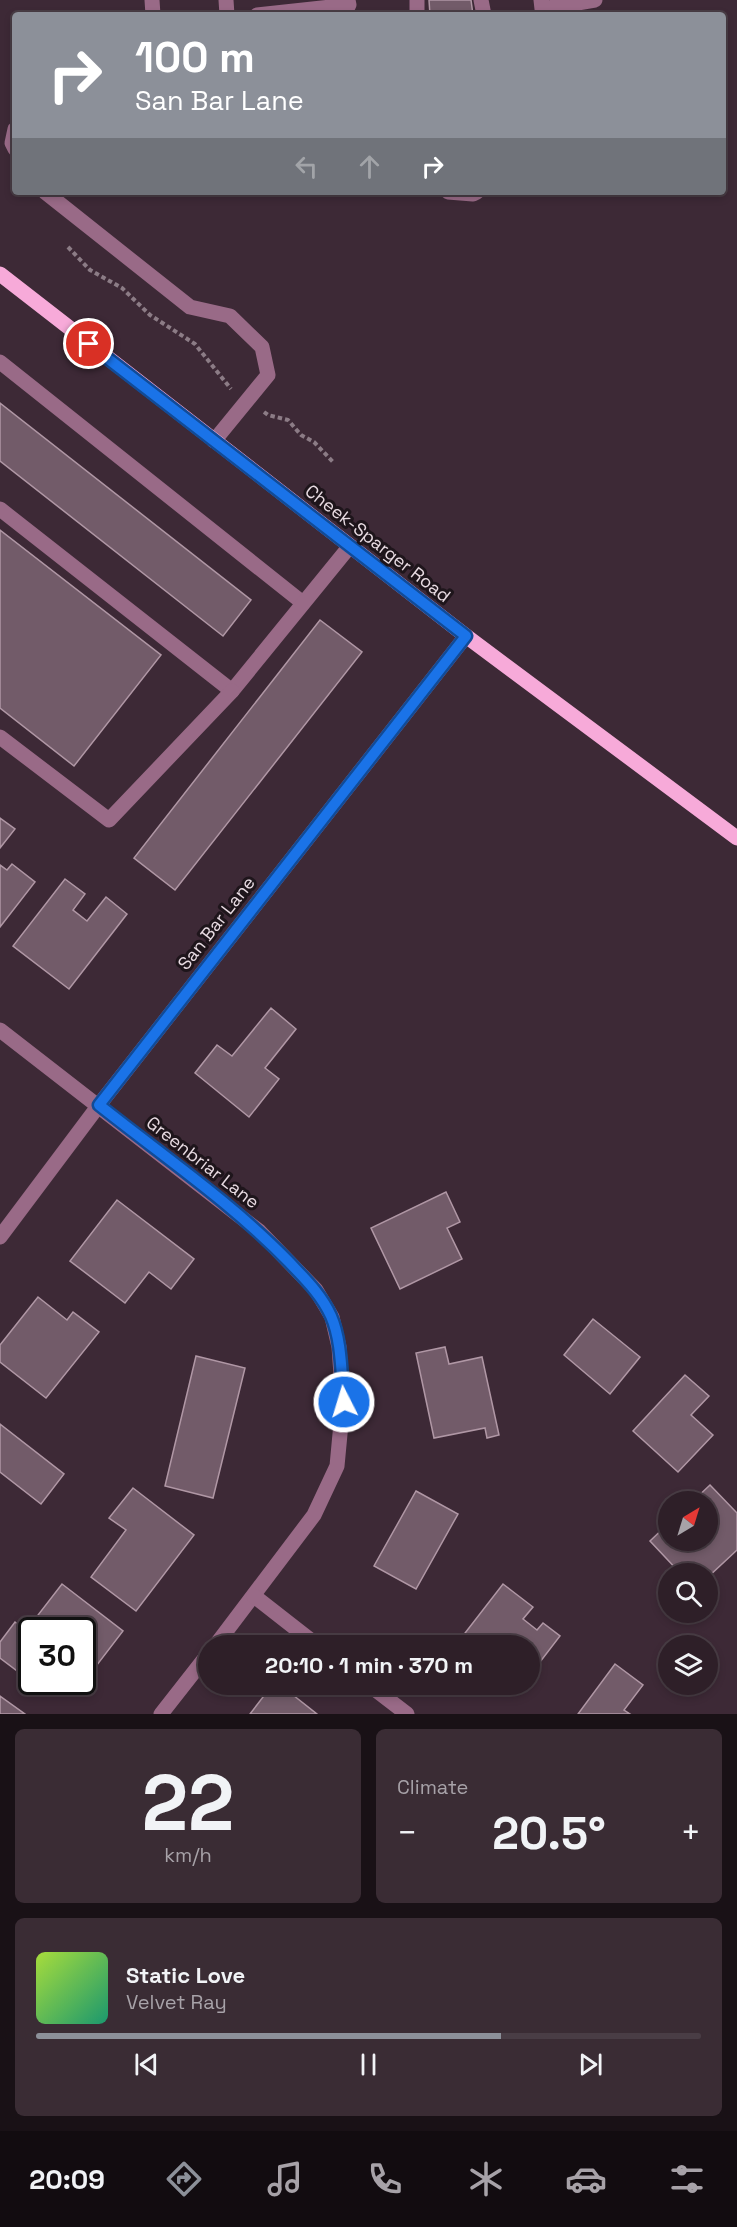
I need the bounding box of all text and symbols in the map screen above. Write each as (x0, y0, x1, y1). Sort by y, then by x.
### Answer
text: 100 m (135, 31, 255, 84)
icon: right (36, 36, 114, 114)
text: San Bar Lane (135, 83, 304, 118)
icon: left (290, 150, 323, 183)
icon: ahead (353, 150, 386, 183)
icon: right (416, 150, 449, 183)
pin (63, 318, 114, 369)
icon: arrive (72, 327, 105, 360)
street label: Cheek-Sparger Road (301, 479, 455, 607)
street label: San Bar Lane (172, 872, 260, 974)
street label: Greenbriar Lane (142, 1111, 264, 1213)
position arrow (312, 1370, 376, 1434)
north arrow (658, 1491, 718, 1551)
map controls (658, 1491, 718, 1695)
button: search (658, 1563, 718, 1623)
speed limit sign: 30 (18, 1617, 96, 1695)
button: layers (658, 1635, 718, 1695)
text: 20:10 · 1 min · 370 m (265, 1651, 473, 1679)
text: 22 (142, 1753, 234, 1853)
text: Climate (397, 1774, 468, 1800)
text: 20.5° (492, 1805, 606, 1862)
text: − (397, 1812, 417, 1854)
text: + (681, 1812, 701, 1854)
text: km/h (164, 1842, 212, 1868)
text: Static Love (126, 1961, 245, 1989)
text: Velvet Ray (126, 1989, 227, 2015)
icon: previous (130, 2048, 163, 2081)
icon: pause (352, 2048, 385, 2081)
icon: next (574, 2048, 607, 2081)
icon: directions (163, 2158, 205, 2200)
icon: music (264, 2158, 306, 2200)
icon: phone (364, 2158, 406, 2200)
icon: climate (465, 2158, 507, 2200)
icon: car (565, 2158, 607, 2200)
icon: filters (666, 2158, 708, 2200)
text: 20:09 (29, 2162, 105, 2197)

